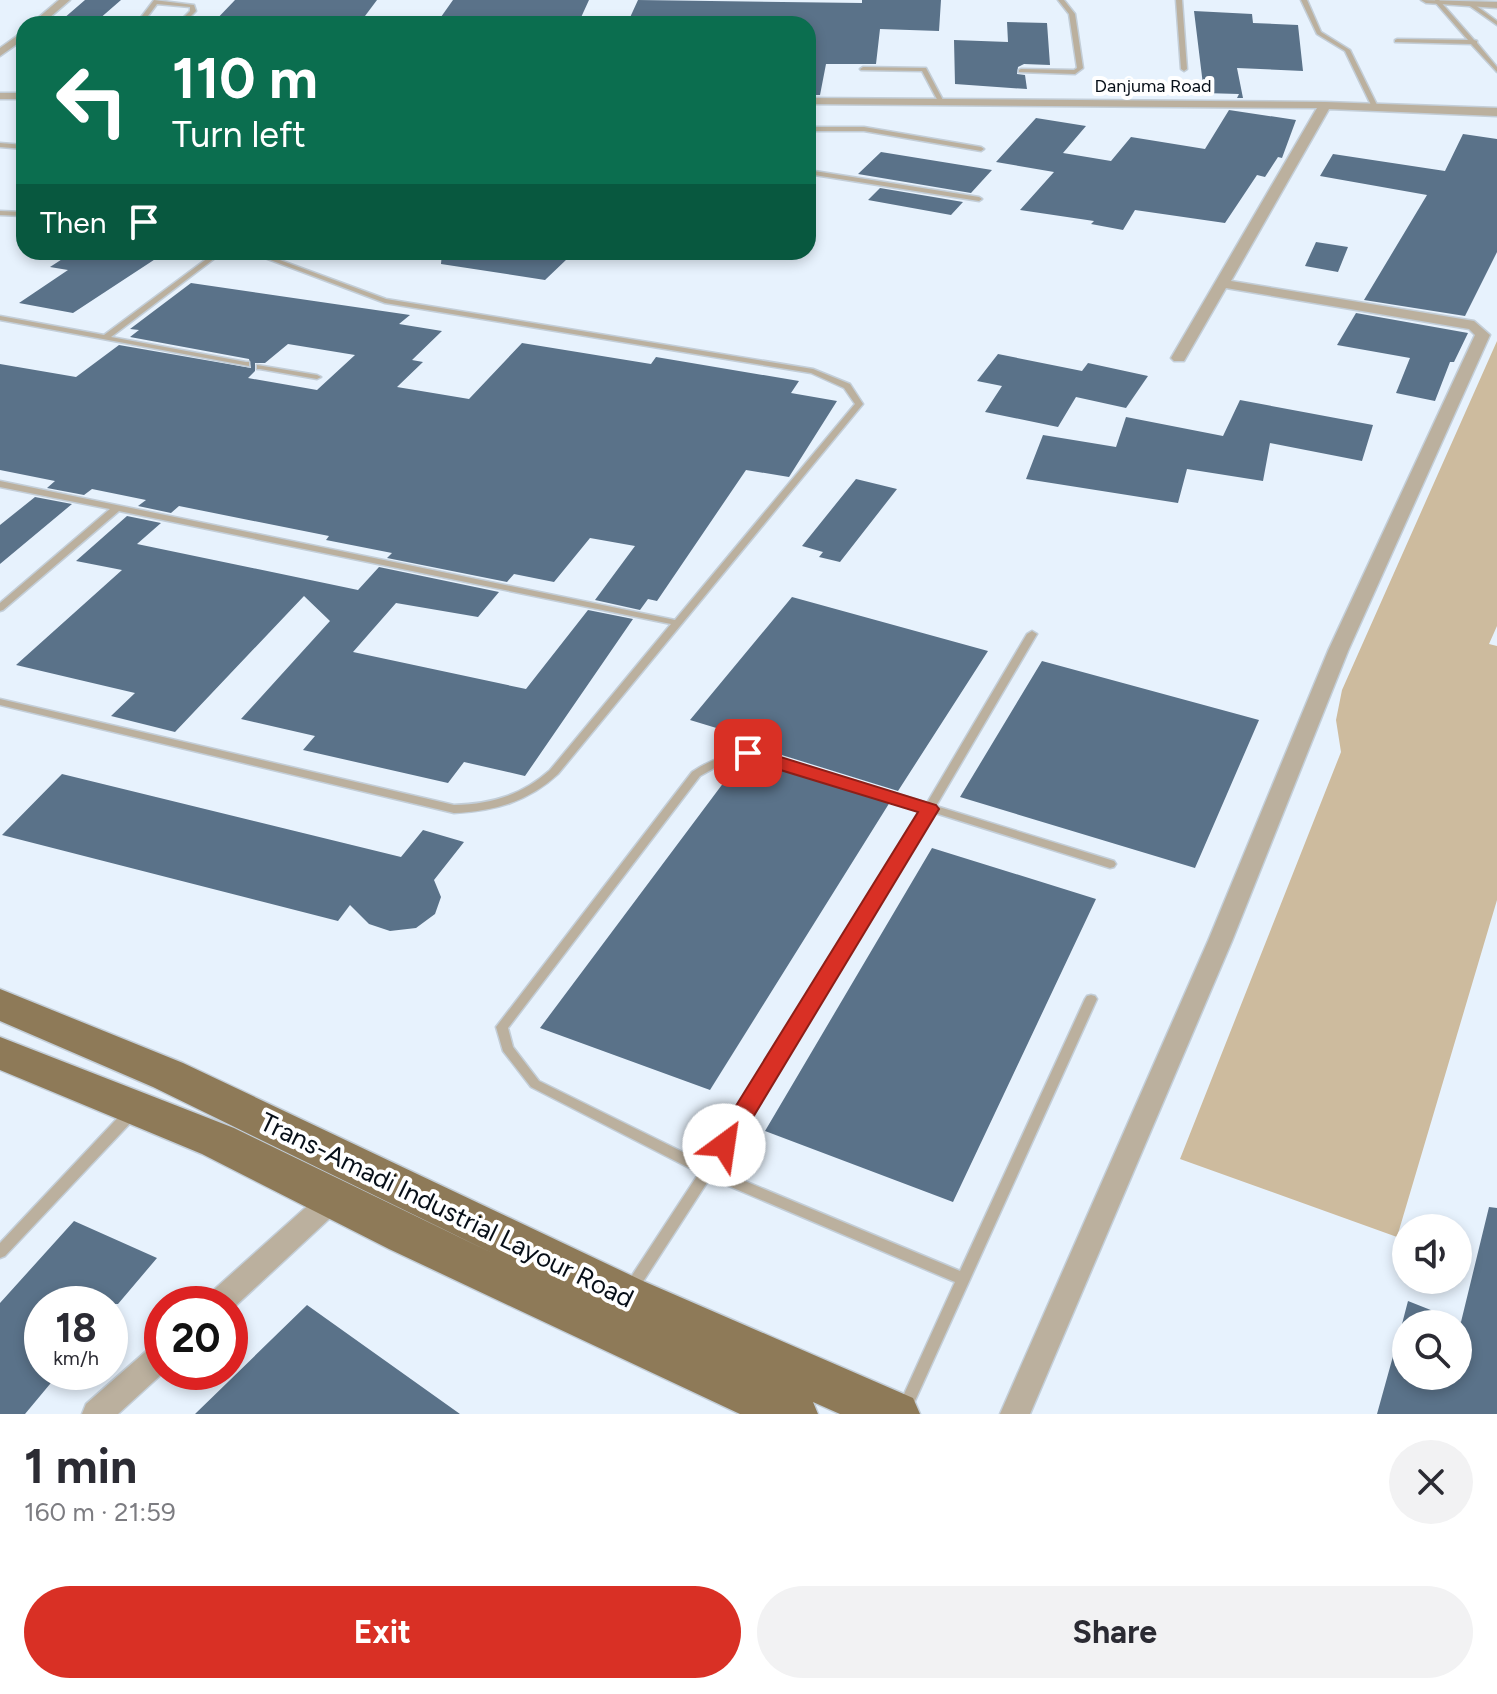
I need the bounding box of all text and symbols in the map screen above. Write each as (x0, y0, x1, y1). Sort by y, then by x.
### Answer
text: 110 m (172, 45, 318, 112)
icon: left (40, 48, 144, 152)
street label: Danjuma Road (1095, 75, 1211, 97)
text: Turn left (172, 113, 306, 156)
icon: arrive (122, 200, 166, 244)
text: Then (40, 204, 106, 241)
pin (714, 719, 782, 787)
icon: arrive (726, 731, 770, 775)
position arrow (682, 1103, 766, 1187)
street label: Trans-Amadi Industrial Layour Road (255, 1105, 639, 1315)
map controls (1392, 1214, 1472, 1390)
button: sound (1392, 1214, 1472, 1294)
speed limit sign: 20 (144, 1286, 248, 1390)
text: 18 (55, 1304, 97, 1352)
button: search (1392, 1310, 1472, 1390)
text: km/h (53, 1346, 99, 1370)
text: 1 min (24, 1437, 137, 1495)
button: close (1389, 1440, 1473, 1524)
text: 160 m · 21:59 (24, 1496, 176, 1528)
button: Exit (24, 1586, 741, 1678)
button: Share (757, 1586, 1473, 1678)

